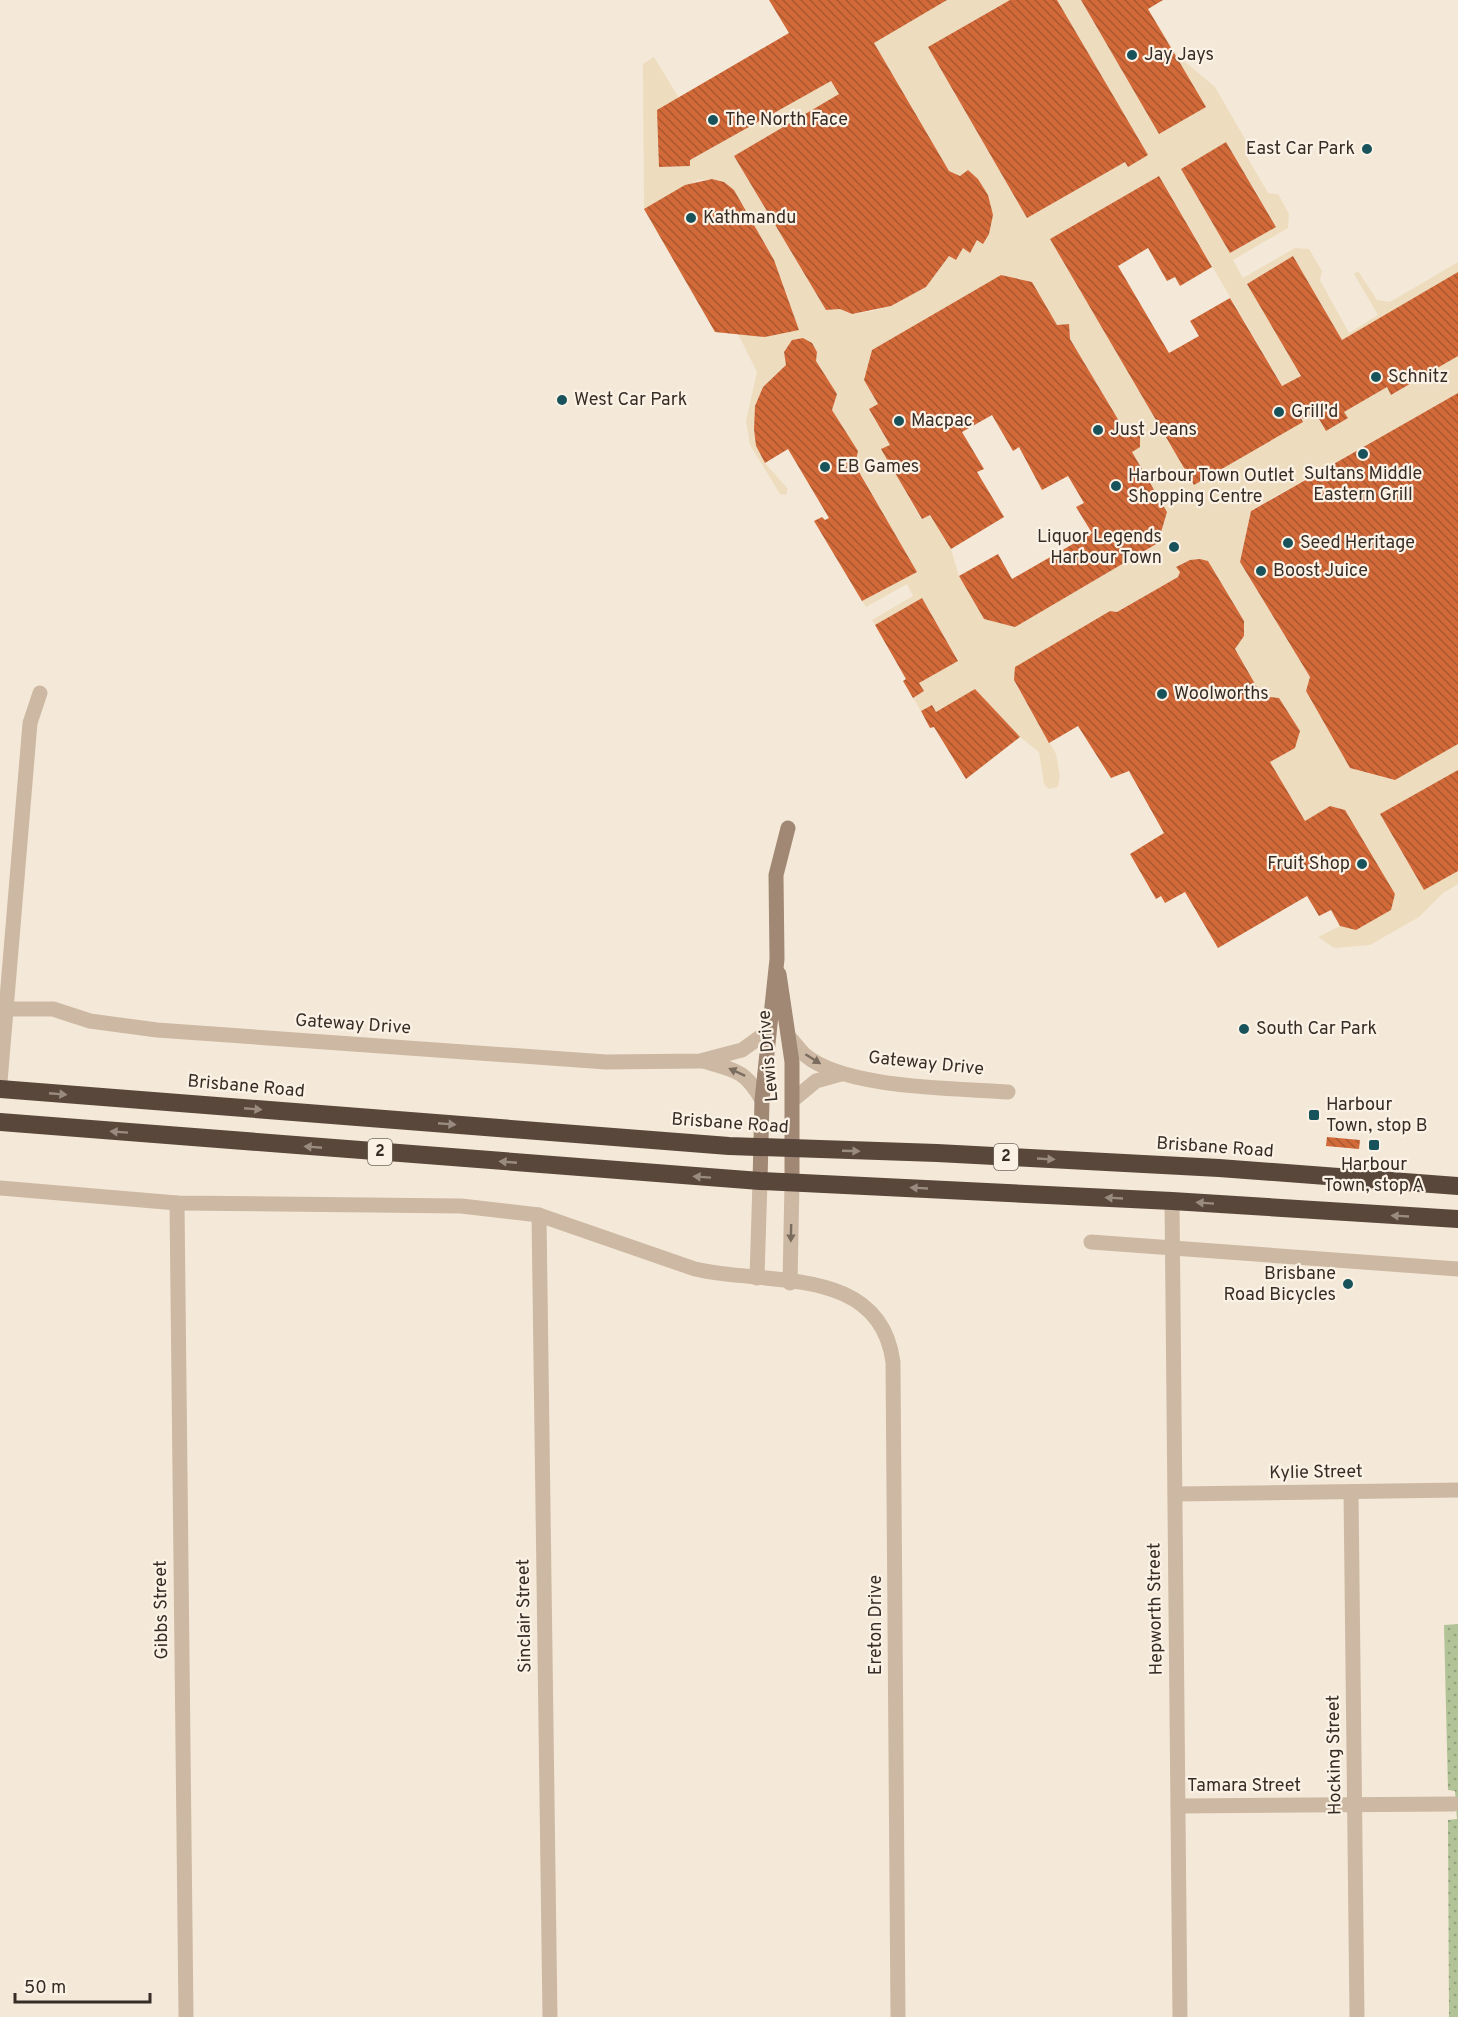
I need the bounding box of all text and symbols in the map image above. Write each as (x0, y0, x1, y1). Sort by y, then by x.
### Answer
place label: Jay Jays (1144, 44, 1214, 67)
marker: Jay Jays (1125, 48, 1139, 62)
place label: The North Face (725, 109, 848, 132)
marker: The North Face (706, 113, 720, 127)
place label: East Car Park (1246, 138, 1355, 161)
marker: East Car Park (1360, 142, 1374, 156)
place label: Kathmandu (703, 207, 796, 230)
marker: Kathmandu (684, 211, 698, 225)
place label: Schnitz (1388, 366, 1448, 389)
marker: Schnitz (1369, 370, 1383, 384)
place label: West Car Park (574, 389, 687, 412)
marker: West Car Park (555, 393, 569, 407)
place label: Grill'd (1291, 401, 1338, 424)
marker: Grill'd (1272, 405, 1286, 419)
place label: Macpac (911, 410, 973, 433)
marker: Macpac (892, 414, 906, 428)
place label: Just Jeans (1110, 419, 1197, 442)
marker: Just Jeans (1091, 423, 1105, 437)
marker: Sultans Middle Eastern Grill (1356, 447, 1370, 461)
place label: EB Games (837, 456, 919, 479)
marker: EB Games (818, 460, 832, 474)
place label: Sultans Middle Eastern Grill (1304, 463, 1422, 507)
place label: Harbour Town Outlet Shopping Centre (1128, 465, 1295, 509)
marker: Harbour Town Outlet Shopping Centre (1109, 479, 1123, 493)
place label: Liquor Legends Harbour Town (1037, 526, 1162, 570)
place label: Seed Heritage (1300, 532, 1415, 555)
marker: Seed Heritage (1281, 536, 1295, 550)
marker: Liquor Legends Harbour Town (1167, 540, 1181, 554)
place label: Boost Juice (1273, 560, 1368, 583)
marker: Boost Juice (1254, 564, 1268, 578)
place label: Woolworths (1174, 683, 1269, 706)
marker: Woolworths (1155, 687, 1169, 701)
place label: Fruit Shop (1267, 853, 1350, 876)
marker: Fruit Shop (1355, 857, 1369, 871)
street label: Gateway Drive (294, 1009, 412, 1041)
street label: Lewis Drive (754, 1009, 784, 1103)
place label: South Car Park (1256, 1018, 1377, 1041)
marker: South Car Park (1237, 1022, 1251, 1036)
street label: Gateway Drive (867, 1046, 985, 1082)
one-way arrow (805, 1054, 821, 1065)
one-way arrow (728, 1067, 746, 1077)
street label: Brisbane Road (186, 1070, 306, 1104)
one-way arrow (49, 1089, 68, 1098)
place label: Harbour Town, stop B (1326, 1094, 1428, 1138)
one-way arrow (243, 1104, 262, 1114)
street label: Brisbane Road (670, 1108, 790, 1140)
marker: Harbour Town, stop B (1307, 1108, 1321, 1122)
one-way arrow (438, 1120, 457, 1129)
one-way arrow (109, 1127, 128, 1136)
street label: Brisbane Road (1155, 1132, 1275, 1164)
marker: Harbour Town, stop A (1367, 1138, 1381, 1152)
road number: 2 (368, 1139, 392, 1165)
one-way arrow (304, 1142, 323, 1152)
road number: 2 (994, 1144, 1018, 1170)
one-way arrow (841, 1146, 860, 1155)
one-way arrow (1036, 1154, 1055, 1163)
place label: Harbour Town, stop A (1323, 1154, 1425, 1198)
one-way arrow (498, 1157, 517, 1167)
one-way arrow (693, 1172, 712, 1182)
one-way arrow (909, 1183, 928, 1192)
one-way arrow (1104, 1193, 1123, 1202)
one-way arrow (1195, 1198, 1214, 1208)
one-way arrow (1390, 1212, 1409, 1221)
one-way arrow (786, 1223, 796, 1242)
place label: Brisbane Road Bicycles (1223, 1263, 1336, 1307)
marker: Brisbane Road Bicycles (1341, 1277, 1355, 1291)
street label: Kylie Street (1269, 1461, 1363, 1485)
street label: Hepworth Street (1143, 1542, 1169, 1676)
street label: Sinclair Street (513, 1559, 537, 1673)
street label: Gibbs Street (150, 1560, 174, 1660)
street label: Ereton Drive (865, 1575, 888, 1675)
street label: Hocking Street (1322, 1695, 1348, 1815)
street label: Tamara Street (1187, 1775, 1301, 1798)
scale bar (15, 1966, 150, 2004)
text: 50 m (24, 1977, 66, 2000)

